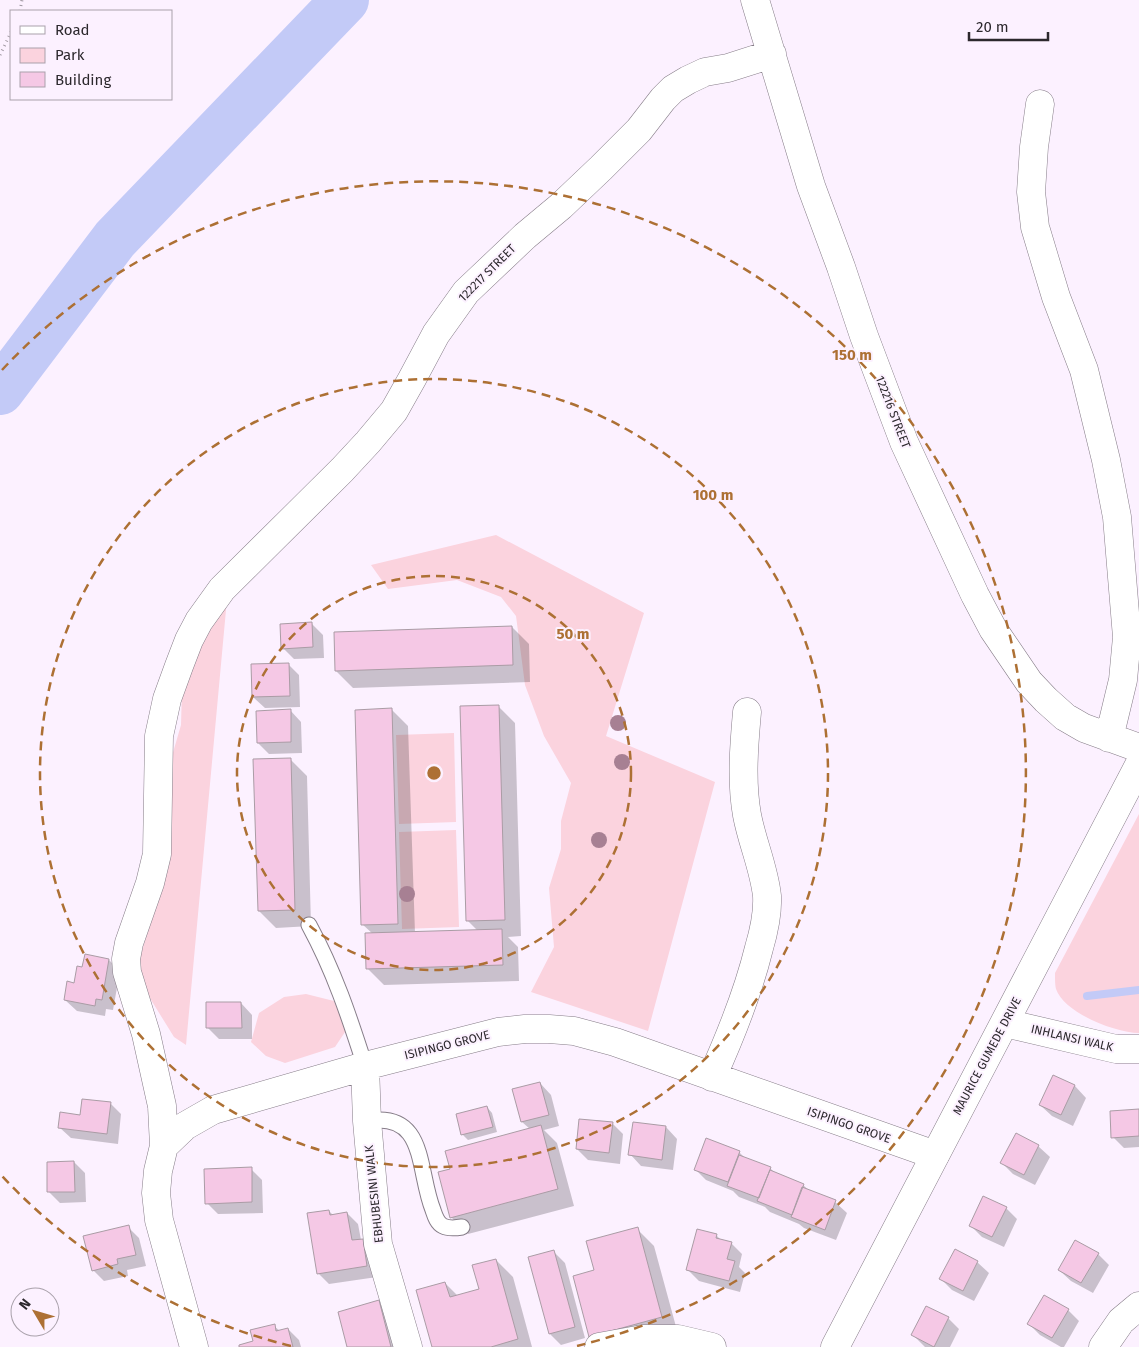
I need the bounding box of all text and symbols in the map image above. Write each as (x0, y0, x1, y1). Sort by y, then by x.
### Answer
legend (10, 10, 172, 100)
scale bar (969, 10, 1048, 42)
text: 20 m (976, 18, 1009, 36)
text: Road (55, 21, 90, 39)
text: Park (55, 46, 85, 64)
text: Building (55, 71, 111, 89)
street label: 122217 STREET (455, 241, 519, 305)
text: 150 m (832, 346, 872, 364)
street label: 122216 STREET (873, 374, 913, 451)
text: 100 m (693, 486, 733, 504)
text: 50 m (556, 625, 590, 643)
centre of rings (425, 764, 443, 782)
street label: MAURICE GUMEDE DRIVE (950, 995, 1024, 1117)
street label: INHLANSI WALK (1029, 1022, 1115, 1054)
street label: ISIPINGO GROVE (403, 1028, 491, 1062)
street label: ISIPINGO GROVE (805, 1104, 893, 1146)
street label: EBHUBESINI WALK (362, 1143, 386, 1244)
north arrow (10, 1287, 60, 1337)
text: N (16, 1295, 35, 1313)

